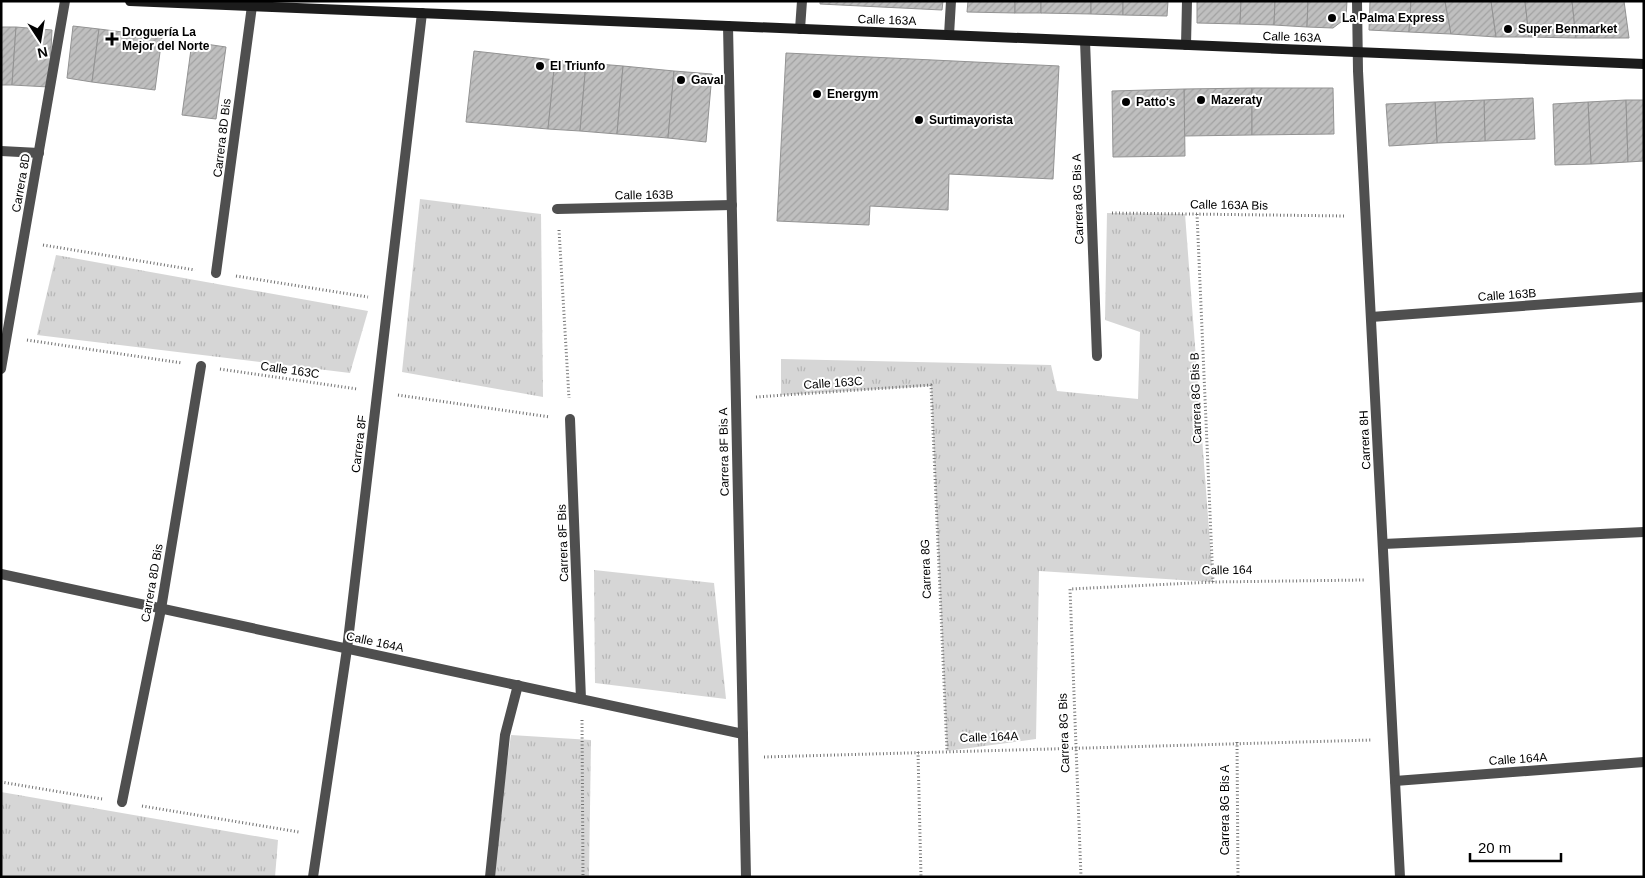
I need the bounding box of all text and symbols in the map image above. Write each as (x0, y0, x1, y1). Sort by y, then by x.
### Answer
place label: La Palma Express (1342, 11, 1445, 25)
street label: Calle 163A (857, 12, 917, 28)
marker: La Palma Express (1326, 12, 1338, 24)
north arrow (15, 15, 65, 65)
place label: Super Benmarket (1518, 22, 1617, 36)
marker: Super Benmarket (1502, 23, 1514, 35)
place label: Droguería La Mejor del Norte (122, 25, 210, 53)
street label: Calle 163A (1262, 29, 1322, 45)
marker: Droguería La Mejor del Norte (106, 33, 118, 45)
text: N (36, 44, 49, 62)
place label: El Triunfo (550, 59, 605, 73)
marker: El Triunfo (534, 60, 546, 72)
place label: Gaval (691, 73, 724, 87)
marker: Gaval (675, 74, 687, 86)
place label: Energym (827, 87, 878, 101)
marker: Energym (811, 88, 823, 100)
place label: Mazeraty (1211, 93, 1263, 107)
marker: Mazeraty (1195, 94, 1207, 106)
place label: Patto's (1136, 95, 1176, 109)
marker: Patto's (1120, 96, 1132, 108)
street label: Carrera 8D Bis (210, 98, 234, 178)
place label: Surtimayorista (929, 113, 1013, 127)
marker: Surtimayorista (913, 114, 925, 126)
street label: Carrera 8D (9, 152, 33, 213)
street label: Carrera 8G Bis A (1069, 153, 1087, 245)
street label: Calle 163B (615, 187, 673, 203)
street label: Calle 163A Bis (1190, 197, 1268, 213)
street label: Calle 163B (1477, 286, 1537, 304)
street label: Carrera 8G Bis B (1187, 352, 1205, 444)
street label: Calle 163C (260, 359, 321, 381)
street label: Calle 163C (803, 374, 863, 392)
street label: Carrera 8F Bis A (716, 408, 732, 496)
street label: Carrera 8H (1356, 410, 1374, 470)
street label: Carrera 8F (349, 414, 369, 474)
street label: Carrera 8F Bis (555, 504, 571, 582)
street label: Carrera 8G (918, 539, 934, 599)
street label: Carrera 8D Bis (138, 543, 166, 623)
street label: Calle 164 (1202, 563, 1253, 577)
street label: Calle 164A (345, 629, 405, 655)
street label: Carrera 8G Bis (1056, 693, 1072, 773)
street label: Calle 164A (959, 729, 1019, 745)
street label: Calle 164A (1488, 750, 1548, 768)
street label: Carrera 8G Bis A (1218, 765, 1232, 855)
scale bar (1470, 830, 1561, 862)
text: 20 m (1478, 839, 1511, 856)

